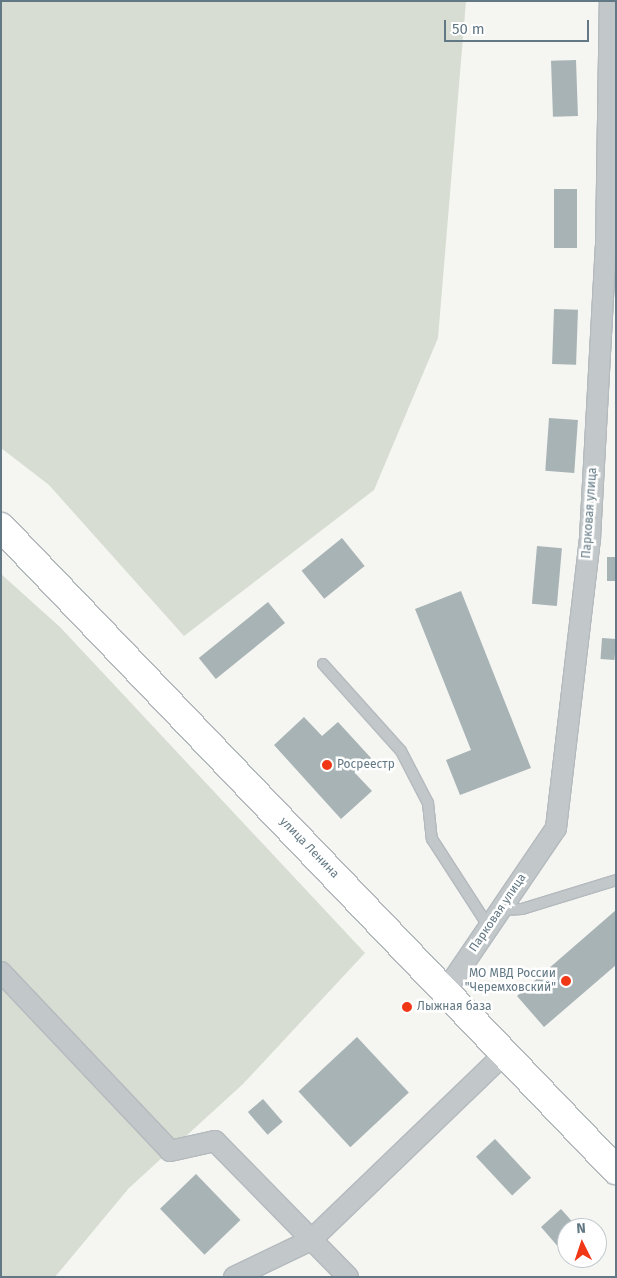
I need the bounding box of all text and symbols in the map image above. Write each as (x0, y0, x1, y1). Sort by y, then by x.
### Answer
scale bar (447, 10, 592, 42)
text: 50 m (452, 20, 485, 38)
street label: Парковая улица (580, 467, 600, 559)
place label: Росреестр (337, 758, 395, 772)
marker: Росреестр (321, 759, 333, 771)
street label: улица Ленина (276, 815, 342, 881)
street label: Парковая улица (467, 871, 529, 955)
place label: МО МВД России "Черемховский" (465, 967, 556, 995)
marker: МО МВД России "Черемховский" (560, 975, 572, 987)
place label: Лыжная база (417, 1000, 492, 1014)
marker: Лыжная база (401, 1001, 413, 1013)
north arrow (557, 1218, 607, 1268)
text: N (576, 1220, 586, 1237)

